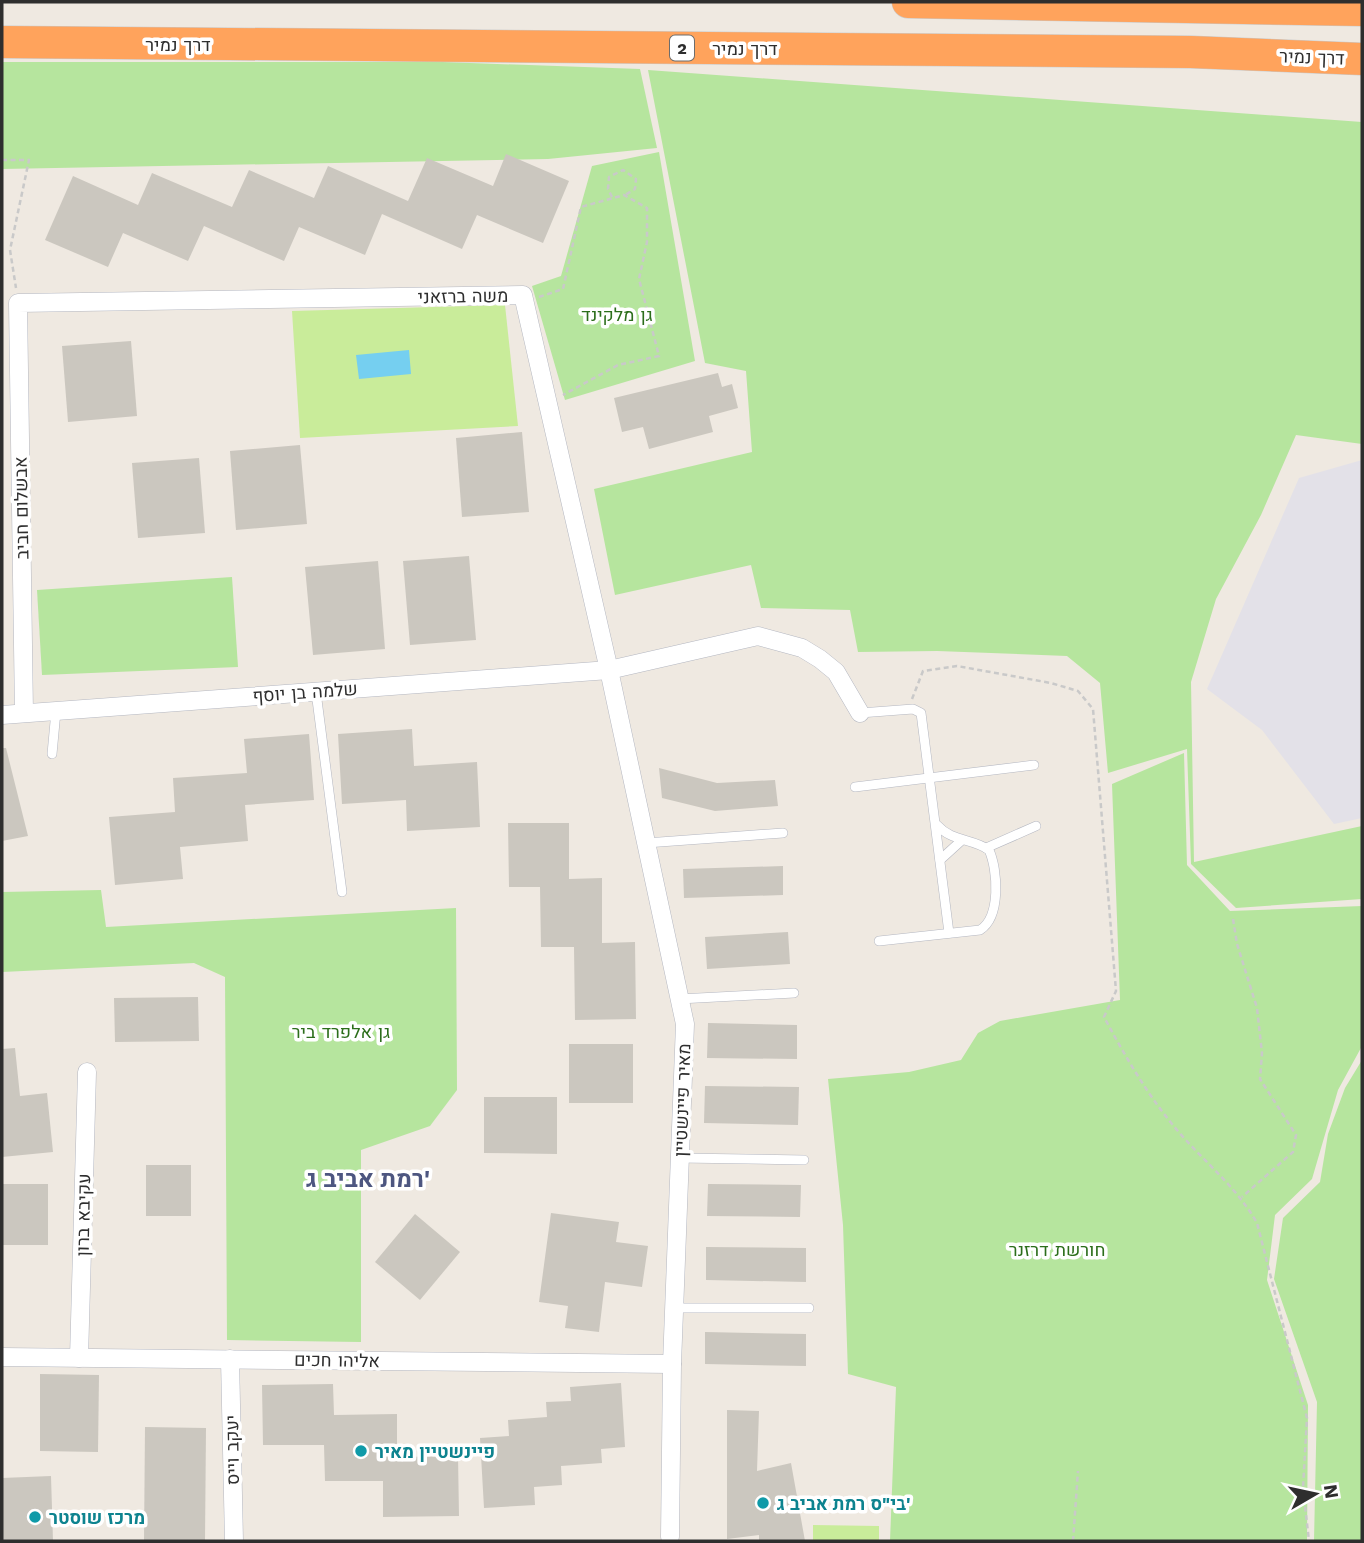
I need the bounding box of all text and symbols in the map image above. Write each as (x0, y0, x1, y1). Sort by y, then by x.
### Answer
street label: דרך נמיר (145, 34, 211, 55)
road number: 2 (670, 36, 694, 60)
street label: דרך נמיר (712, 38, 778, 59)
street label: דרך נמיר (1279, 45, 1345, 69)
street label: משה ברזאני (418, 285, 508, 307)
park label: גן מלקינד (581, 304, 653, 325)
street label: אבשלום חביב (10, 456, 32, 560)
street label: שלמה בן יוסף (252, 678, 358, 706)
park label: גן אלפרד ביר (292, 1021, 390, 1042)
street label: מאיר פיינשטיין (670, 1043, 694, 1157)
district label: רמת אביב ג' (306, 1165, 430, 1193)
street label: עקיבא ברון (72, 1173, 94, 1257)
park label: חורשת דרזנר (1009, 1239, 1105, 1260)
street label: אליהו חכים (294, 1349, 380, 1371)
street label: יעקב וייס (221, 1415, 243, 1485)
place label: פיינשטיין מאיר (375, 1441, 495, 1462)
marker: פיינשטיין מאיר (353, 1443, 369, 1459)
north arrow (1280, 1459, 1350, 1529)
text: N (1319, 1483, 1344, 1500)
place label: בי"ס רמת אביב ג' (777, 1493, 911, 1514)
marker: בי"ס רמת אביב ג' (755, 1495, 771, 1511)
place label: מרכז שוסטר (49, 1507, 145, 1528)
marker: מרכז שוסטר (27, 1509, 43, 1525)

